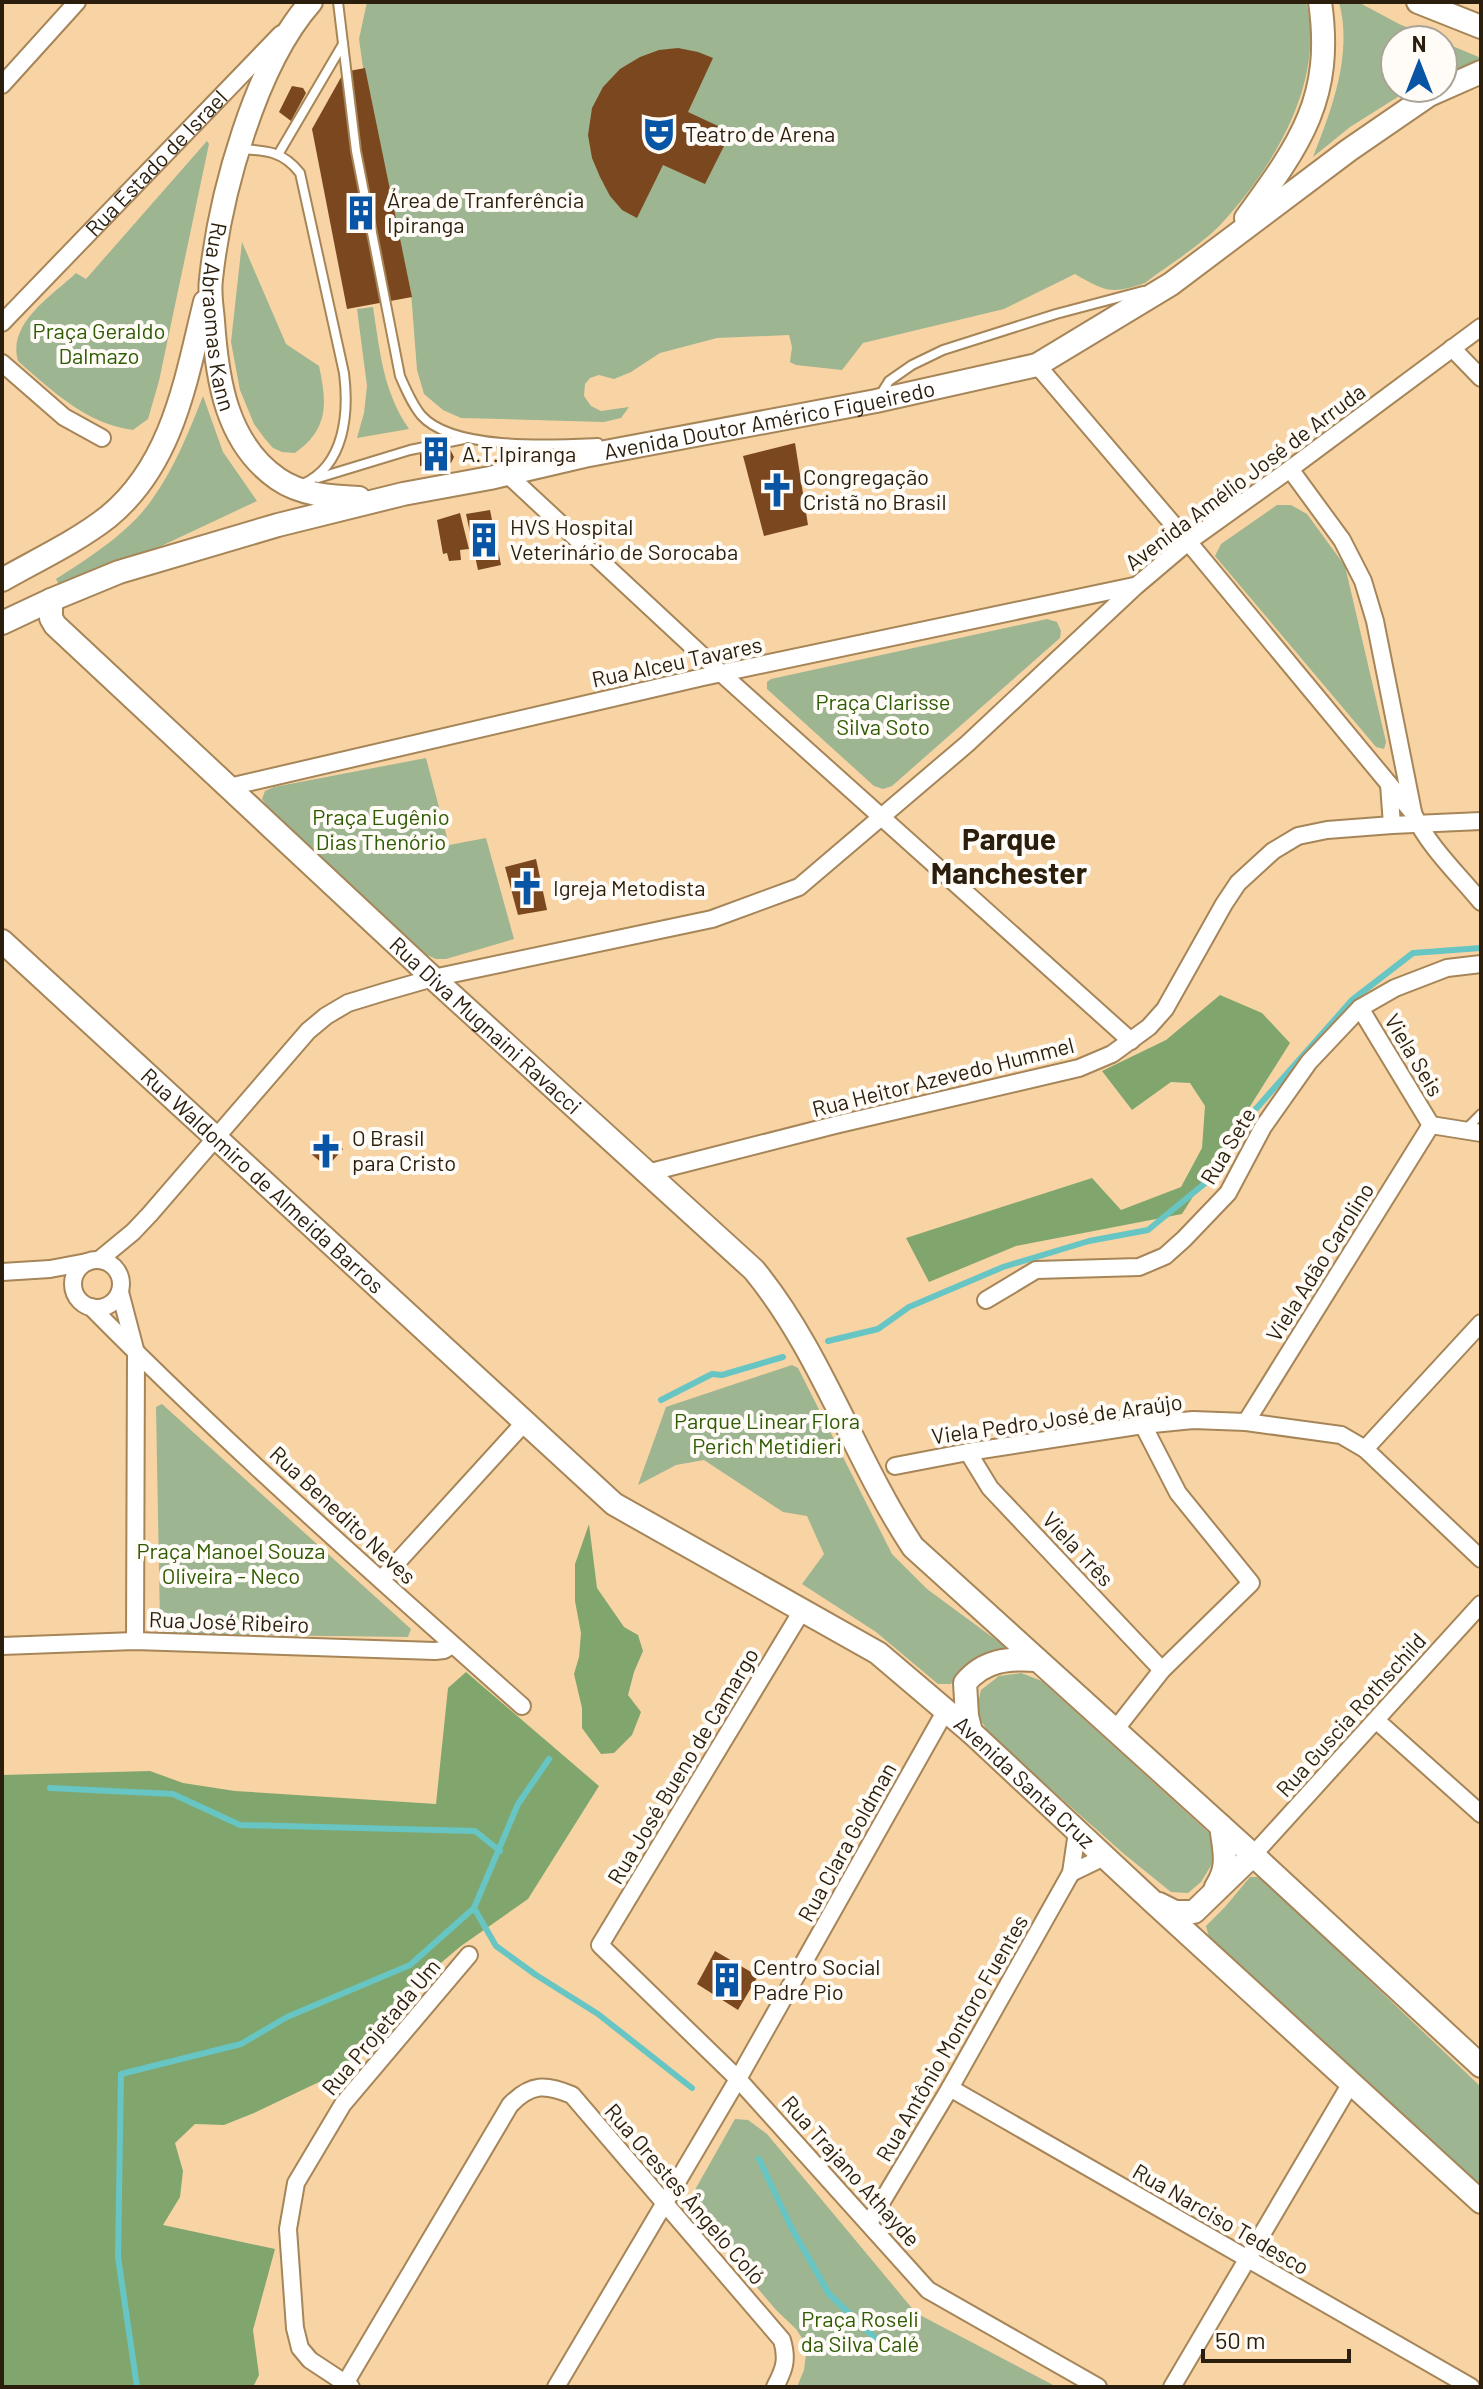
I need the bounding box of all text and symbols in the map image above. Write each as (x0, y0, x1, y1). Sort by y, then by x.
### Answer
north arrow (1379, 24, 1459, 104)
text: N (1412, 30, 1426, 56)
street label: Rua Estado de Israel (79, 84, 232, 241)
theatre icon: Teatro de Arena (640, 115, 678, 153)
place label: Teatro de Arena (685, 120, 835, 146)
place label: Área de Tranferência Ipiranga (387, 186, 584, 237)
building icon: Área de Tranferência Ipiranga (342, 194, 380, 232)
street label: Rua Abraomas Kann (198, 220, 241, 414)
park label: Praça Geraldo Dalmazo (33, 317, 165, 368)
street label: Avenida Doutor Américo Figueiredo (602, 374, 937, 464)
street label: Avenida Amélio José de Arruda (1119, 377, 1370, 575)
building icon: A.T.Ipiranga (417, 435, 455, 473)
place label: A.T.Ipiranga (462, 440, 576, 466)
place label: Congregação Cristã no Brasil (803, 463, 947, 514)
church icon: Congregação Cristã no Brasil (758, 471, 796, 509)
place label: HVS Hospital Veterinário de Sorocaba (510, 513, 738, 564)
building icon: HVS Hospital Veterinário de Sorocaba (465, 521, 503, 559)
street label: Rua Alceu Tavares (589, 630, 764, 692)
park label: Praça Clarisse Silva Soto (815, 688, 951, 739)
park label: Praça Eugênio Dias Thenório (312, 803, 450, 854)
district label: Parque Manchester (931, 820, 1088, 890)
church icon: Igreja Metodista (508, 869, 546, 907)
place label: Igreja Metodista (553, 874, 706, 900)
street label: Rua Diva Mugnaini Ravacci (385, 931, 587, 1119)
street label: Viela Seis (1380, 1008, 1450, 1101)
street label: Rua Heitor Azevedo Hummel (809, 1031, 1076, 1121)
street label: Rua Waldomiro de Almeida Barros (136, 1062, 390, 1298)
street label: Rua Sete (1194, 1102, 1260, 1188)
place label: O Brasil para Cristo (352, 1124, 456, 1175)
church icon: O Brasil para Cristo (307, 1132, 345, 1170)
street label: Viela Adão Carolino (1260, 1177, 1378, 1346)
street label: Viela Pedro José de Araújo (930, 1388, 1184, 1448)
park label: Parque Linear Flora Perich Metidieri (674, 1407, 860, 1458)
street label: Rua Benedito Neves (265, 1440, 422, 1589)
street label: Viela Três (1038, 1506, 1120, 1591)
park label: Praça Manoel Souza Oliveira - Neco (137, 1537, 325, 1588)
street label: Rua José Ribeiro (148, 1605, 310, 1637)
street label: Rua Guscia Rothschild (1270, 1627, 1431, 1801)
street label: Rua José Bueno de Camargo (601, 1643, 763, 1888)
street label: Avenida Santa Cruz (950, 1710, 1101, 1853)
street label: Rua Clara Goldman (792, 1757, 901, 1926)
street label: Rua Antônio Montoro Fuentes (870, 1910, 1032, 2165)
street label: Rua Projetada Um (316, 1953, 445, 2100)
place label: Centro Social Padre Pio (753, 1953, 880, 2004)
building icon: Centro Social Padre Pio (708, 1961, 746, 1999)
street label: Rua Trajano Athayde (777, 2090, 926, 2251)
street label: Rua Orestes Ângelo Coló (600, 2098, 771, 2289)
street label: Rua Narciso Tedesco (1129, 2157, 1314, 2279)
park label: Praça Roseli da Silva Calé (801, 2305, 919, 2356)
scale bar (1203, 2313, 1349, 2363)
text: 50 m (1215, 2325, 1266, 2354)

